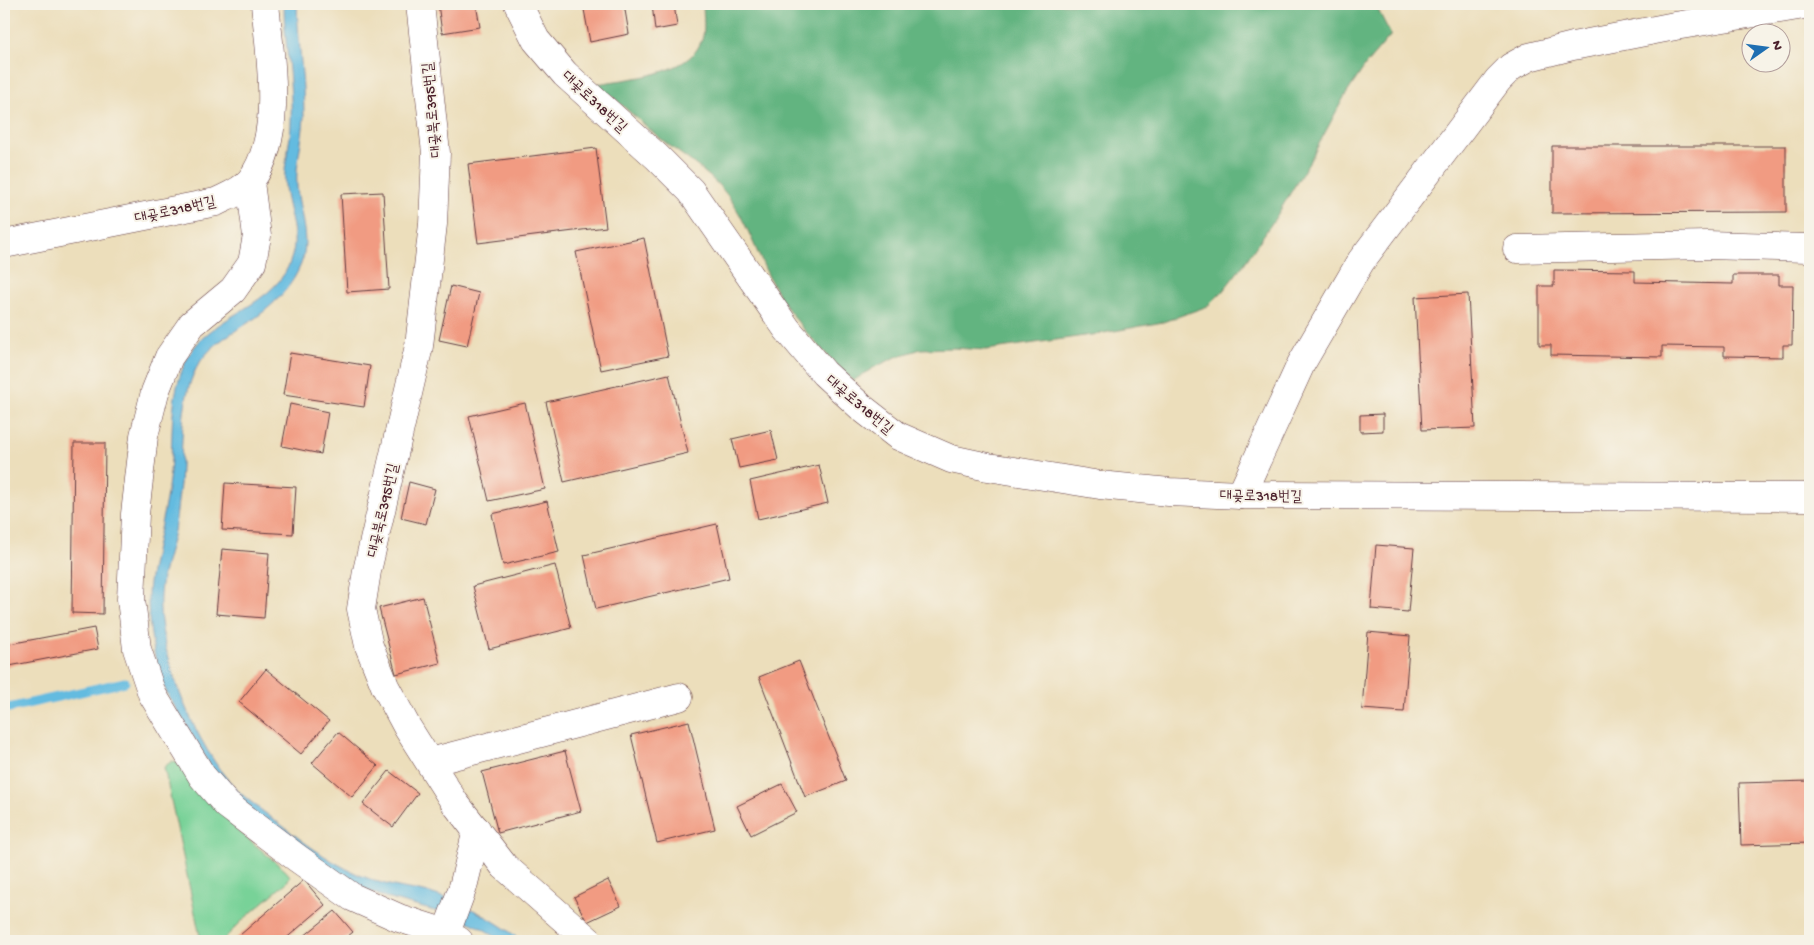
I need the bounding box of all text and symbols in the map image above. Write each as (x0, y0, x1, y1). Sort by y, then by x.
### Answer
north arrow (1742, 22, 1792, 72)
text: N (1767, 39, 1786, 52)
street label: 대곶북로395번길 (420, 61, 446, 158)
street label: 대곶로318번길 (557, 68, 630, 137)
street label: 대곶로318번길 (133, 194, 218, 228)
street label: 대곶로318번길 (821, 372, 896, 439)
street label: 대곶북로395번길 (364, 462, 403, 559)
street label: 대곶로318번길 (1220, 487, 1302, 507)

